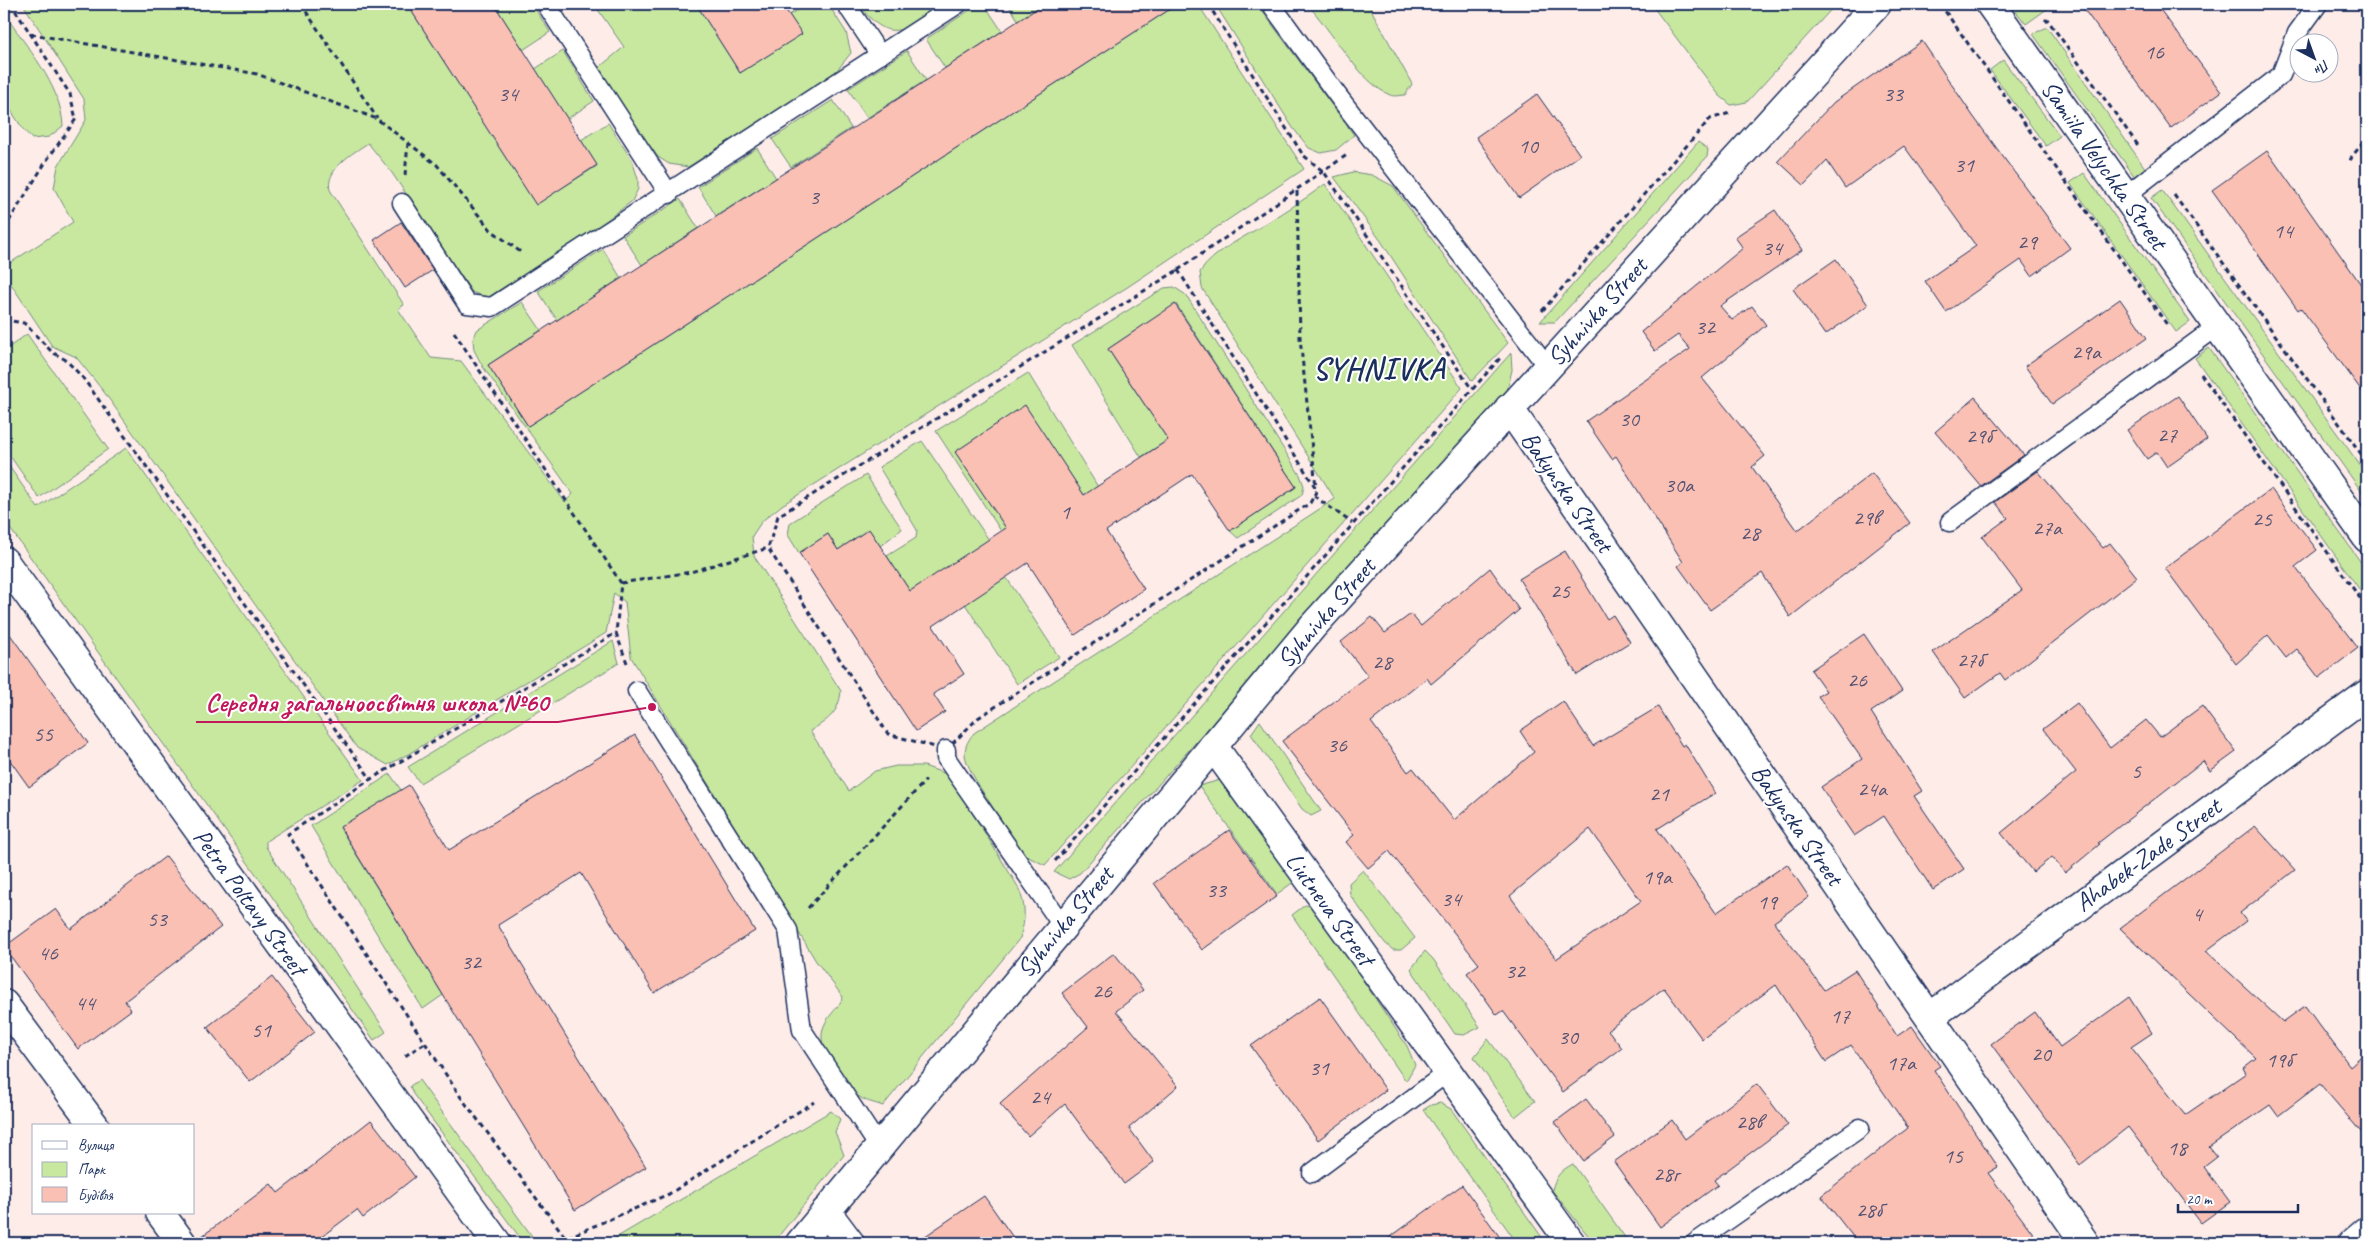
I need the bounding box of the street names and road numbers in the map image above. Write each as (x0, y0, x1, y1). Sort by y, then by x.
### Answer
street label: Samiila Velychka Street (2034, 74, 2176, 258)
street label: Syhnivka Street (1540, 249, 1656, 373)
street label: Bakynska Street (1514, 425, 1622, 561)
street label: Syhnivka Street (1270, 549, 1384, 675)
street label: Bakynska Street (1744, 758, 1852, 894)
street label: Ahabek-Zade Street (2069, 790, 2229, 919)
street label: Petra Poltavy Street (186, 822, 316, 985)
street label: Liutneva Street (1278, 846, 1384, 975)
street label: Syhnivka Street (1009, 858, 1122, 984)

